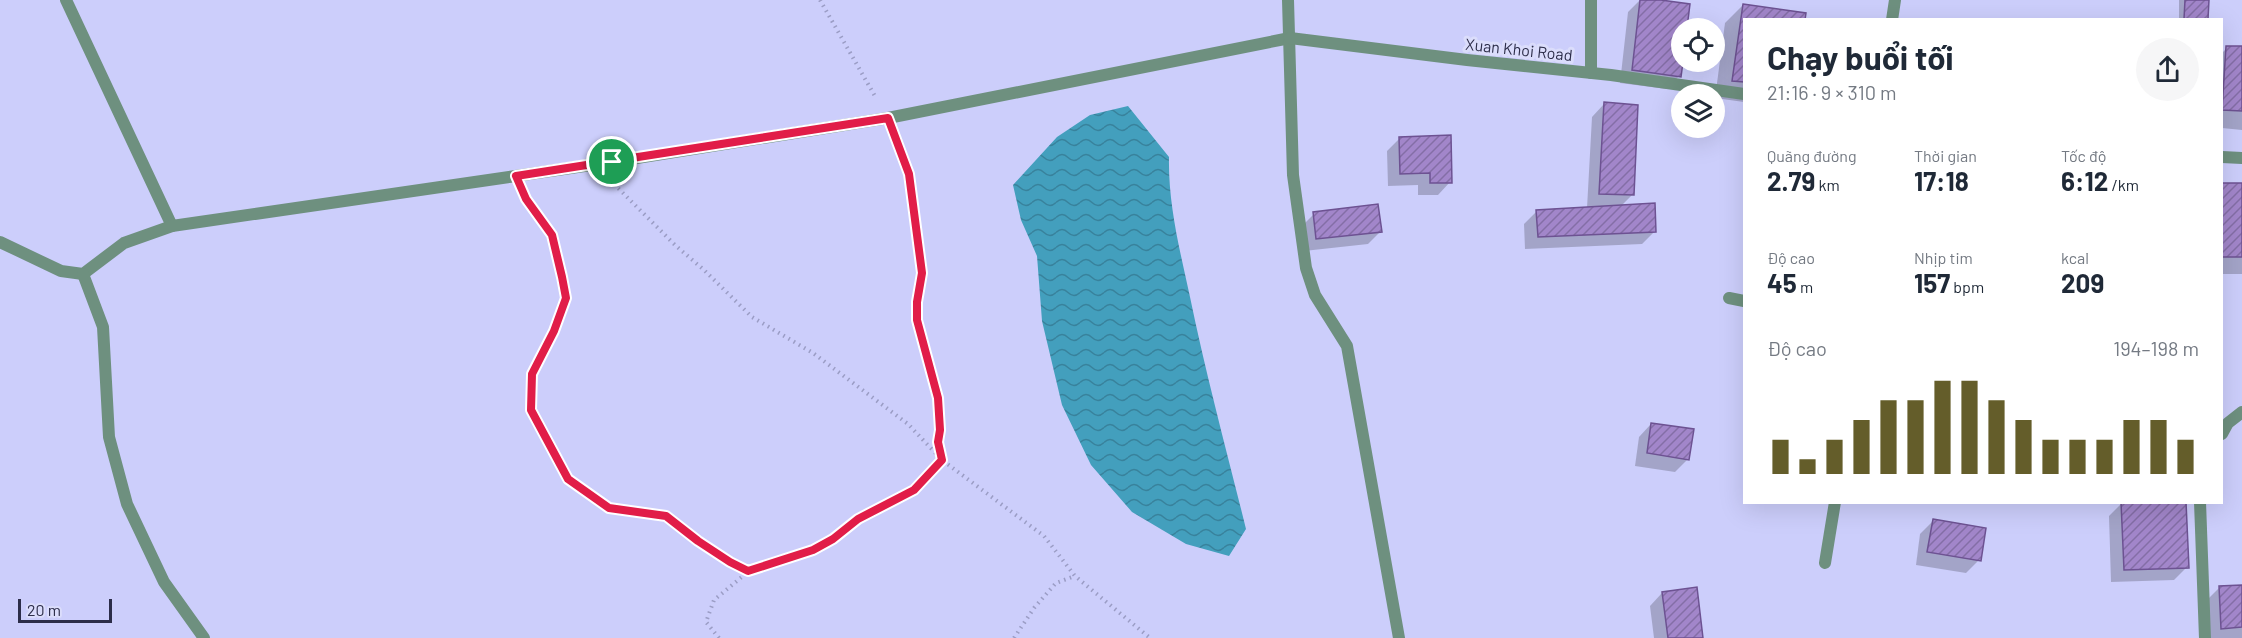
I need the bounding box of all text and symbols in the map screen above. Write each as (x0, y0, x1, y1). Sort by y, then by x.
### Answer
map controls (1671, 18, 1725, 138)
button: locate (1671, 18, 1725, 72)
street label: Xuan Khoi Road (1464, 34, 1574, 64)
text: Chạy buổi tối (1767, 37, 1954, 77)
button: share (2136, 38, 2199, 101)
text: 21:16 · 9 × 310 m (1767, 80, 1897, 104)
button: layers (1671, 84, 1725, 138)
pin (586, 136, 637, 187)
icon: arrive (595, 145, 628, 178)
text: Quãng đường (1767, 146, 1856, 165)
text: Thời gian (1914, 146, 1977, 165)
text: Tốc độ (2061, 146, 2106, 165)
text: 2.79 (1767, 165, 1815, 196)
text: 17:18 (1914, 165, 1969, 196)
text: 6:12 (2061, 165, 2108, 196)
text: km (1815, 175, 1840, 194)
text: /km (2108, 175, 2139, 194)
text: Độ cao (1767, 248, 1815, 267)
text: Nhịp tim (1914, 248, 1973, 267)
text: kcal (2061, 248, 2089, 267)
text: 45 (1767, 267, 1797, 298)
text: 157 (1914, 267, 1950, 298)
text: 209 (2061, 267, 2104, 298)
text: m (1797, 277, 1813, 296)
text: bpm (1950, 277, 1984, 296)
text: Độ cao (1767, 336, 1827, 360)
text: 194–198 m (2113, 336, 2199, 360)
scale bar (18, 596, 112, 624)
text: 20 m (27, 600, 61, 619)

